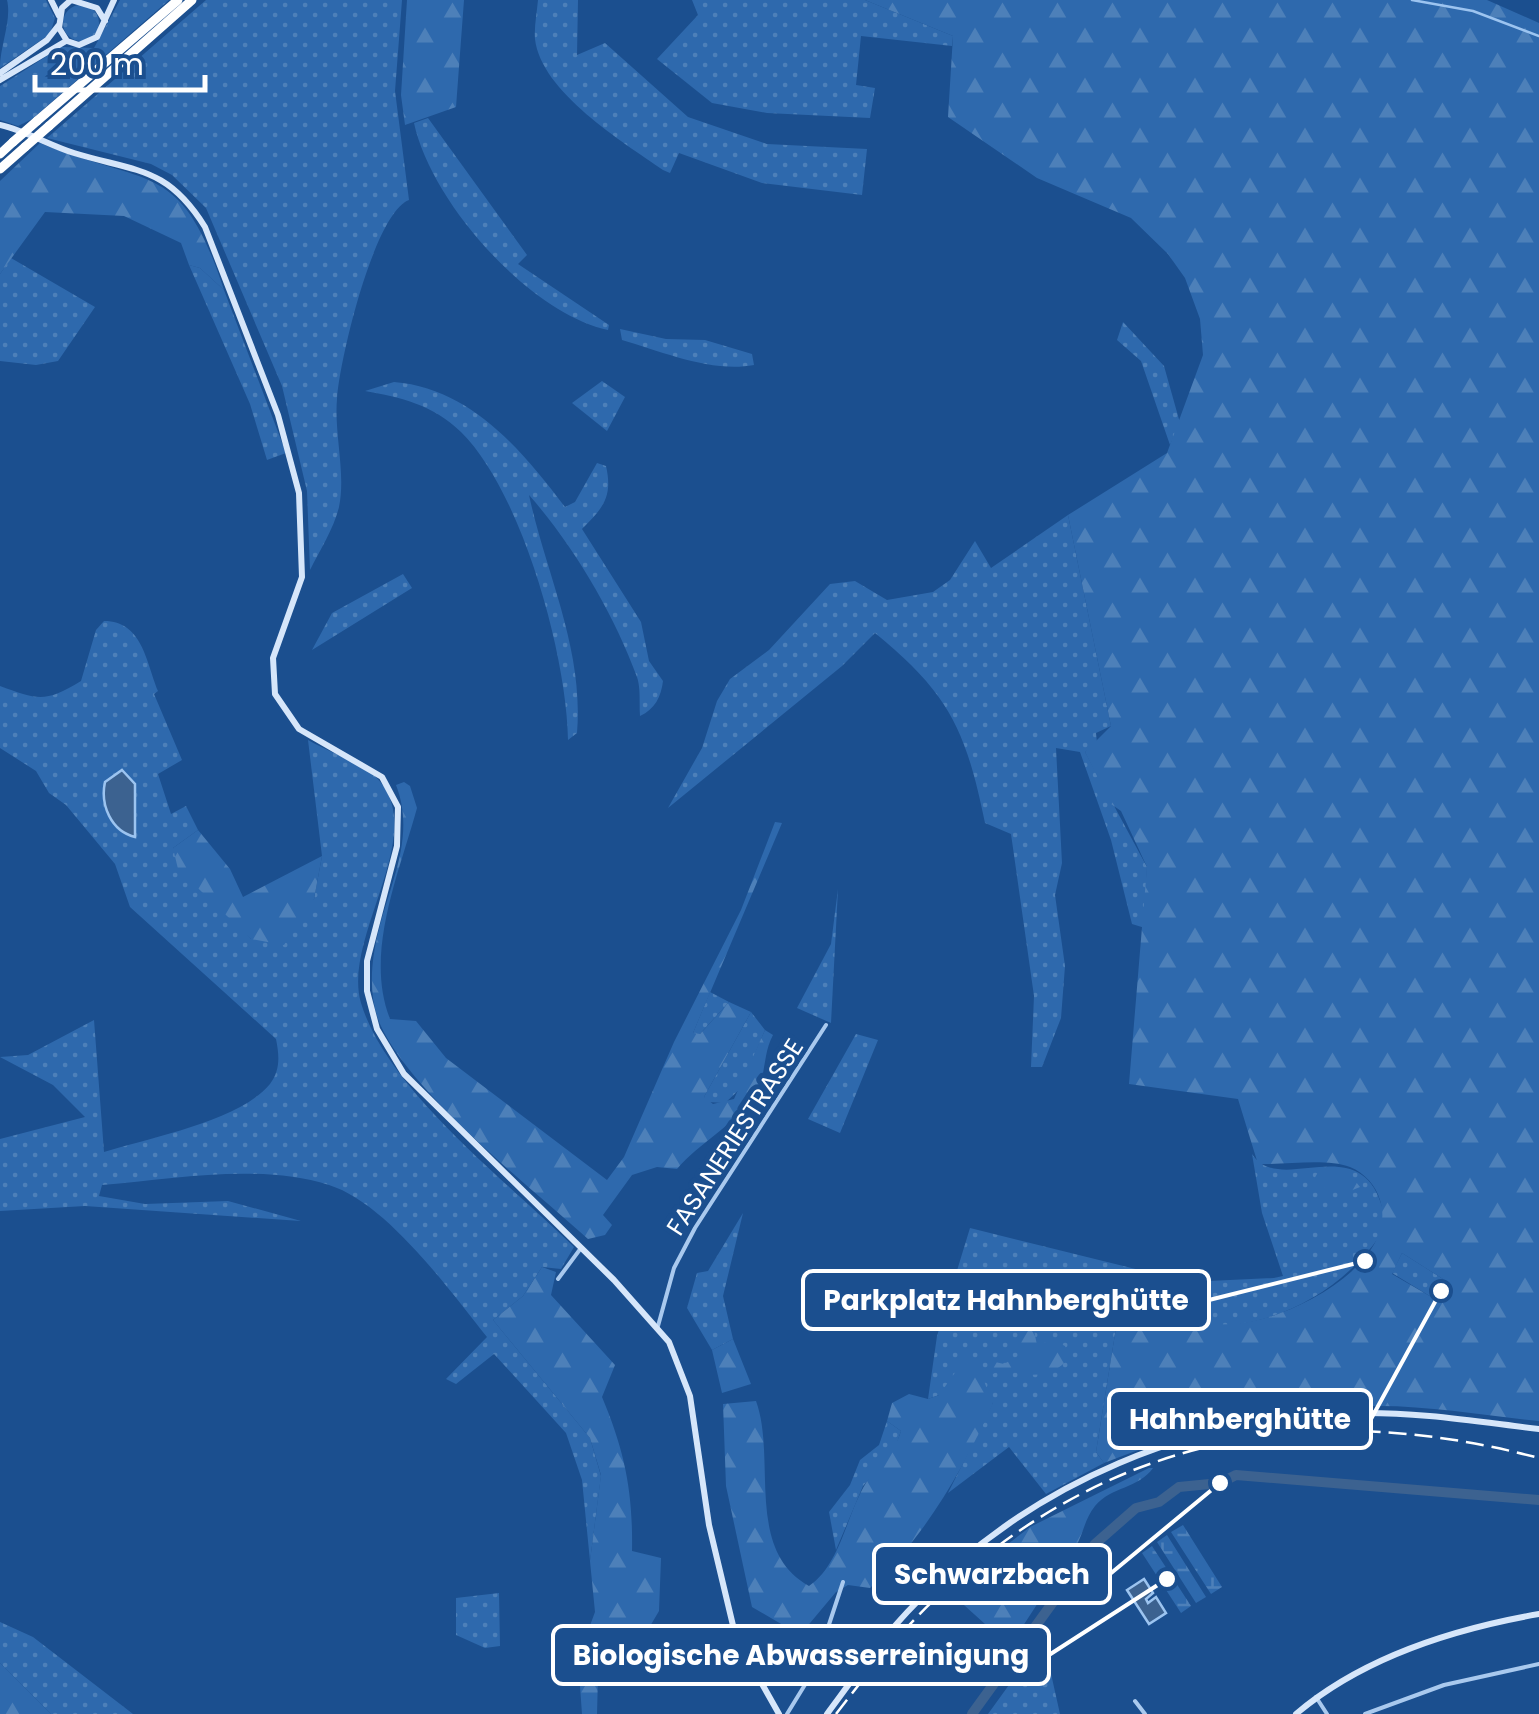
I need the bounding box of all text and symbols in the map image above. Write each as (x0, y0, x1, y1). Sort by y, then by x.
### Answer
scale bar (35, 30, 205, 92)
text: 200 m (50, 43, 144, 86)
street label: FASANERIESTRASSE (658, 1032, 812, 1242)
callout: Parkplatz Hahnberghütte (803, 1271, 1209, 1329)
text: Parkplatz Hahnberghütte (823, 1281, 1189, 1320)
callout: Hahnberghütte (1109, 1390, 1371, 1448)
text: Hahnberghütte (1129, 1400, 1351, 1439)
callout: Schwarzbach (874, 1545, 1110, 1603)
text: Schwarzbach (894, 1555, 1090, 1594)
callout: Biologische Abwasserreinigung (553, 1626, 1049, 1684)
text: Biologische Abwasserreinigung (573, 1636, 1029, 1675)

